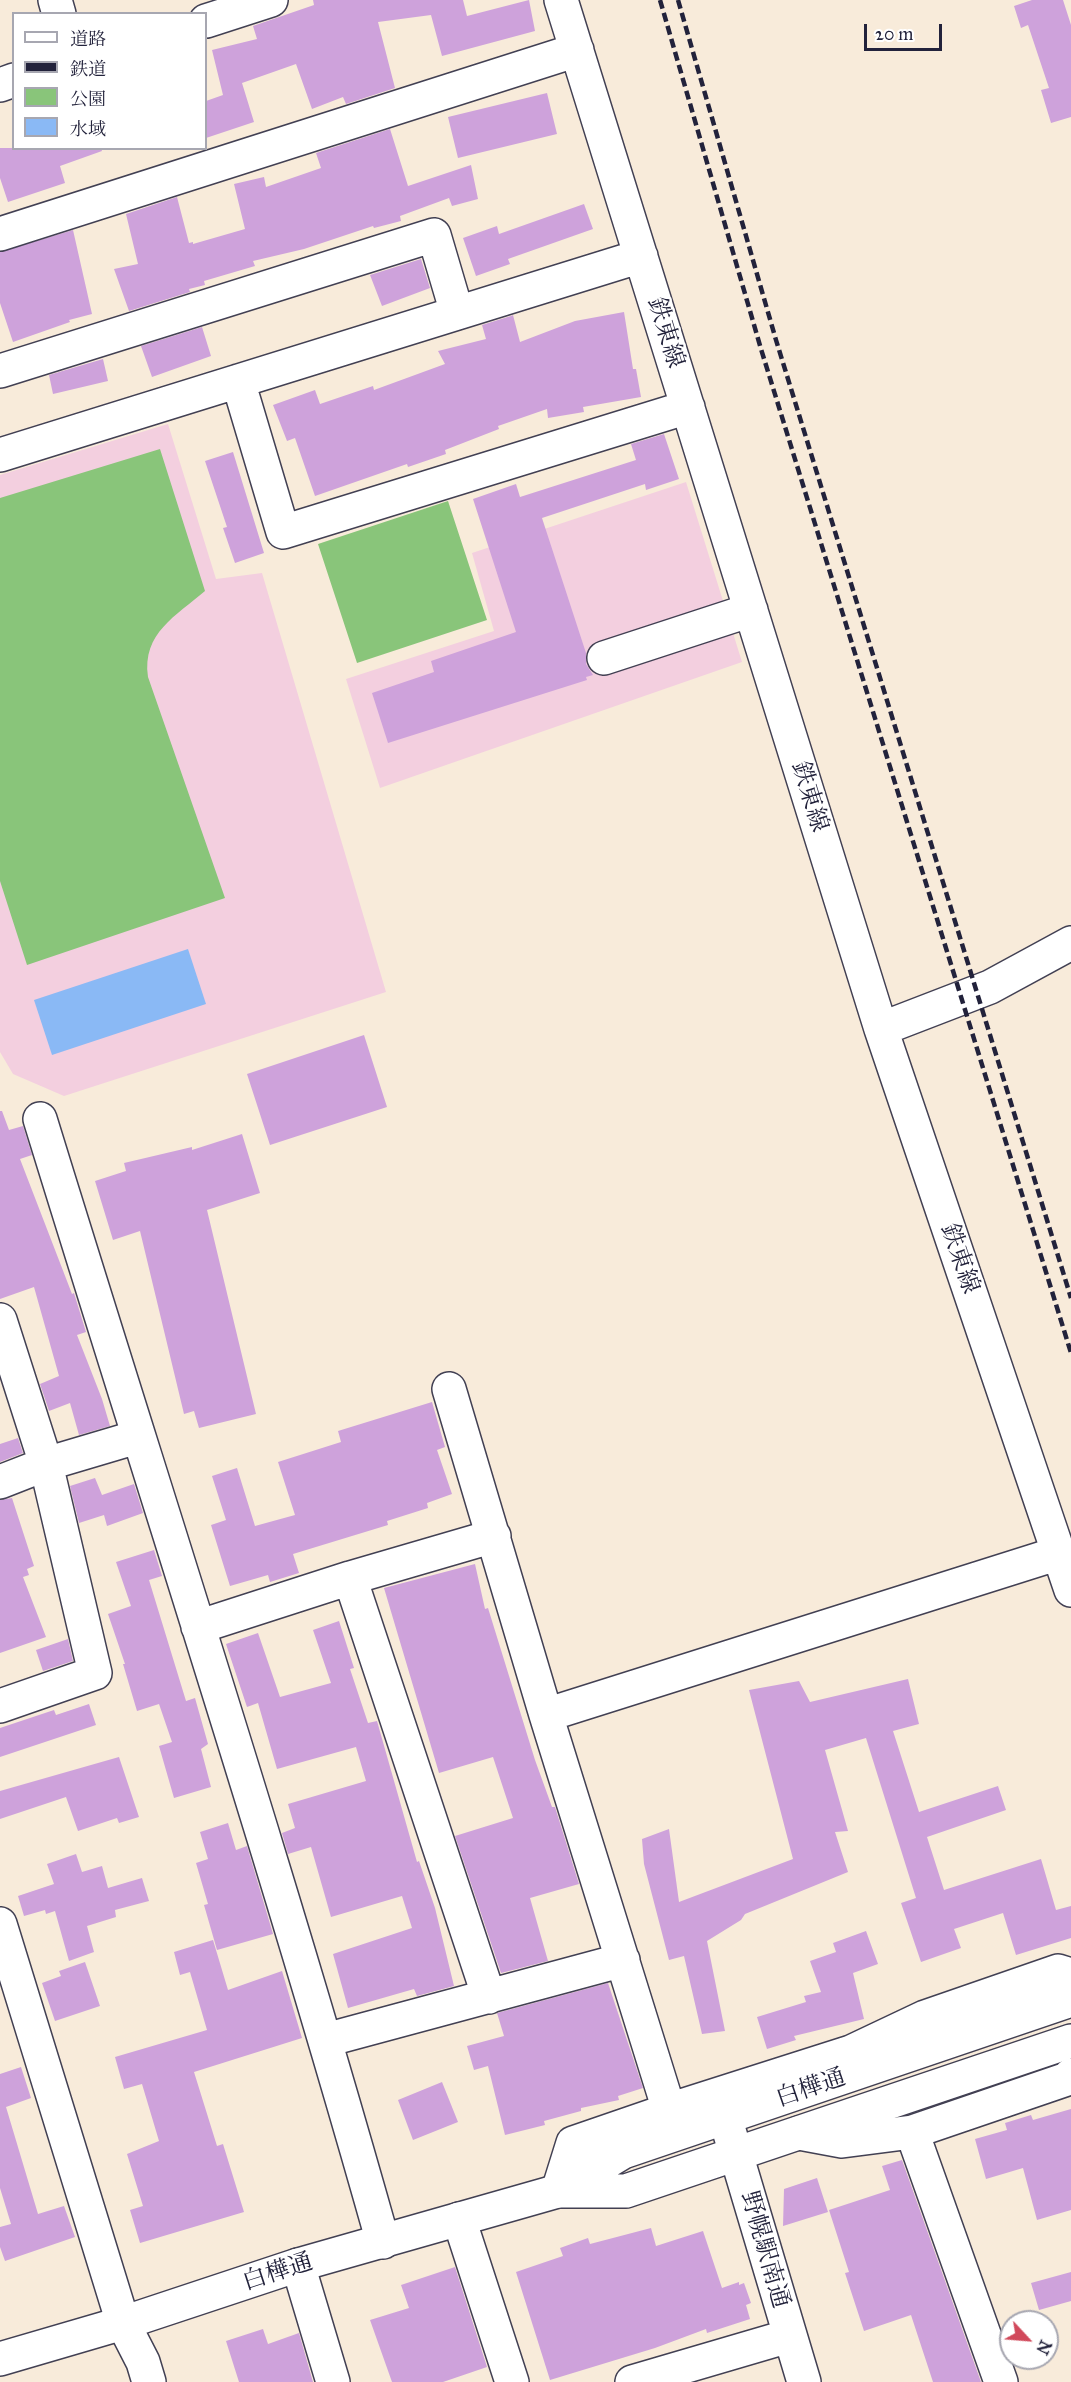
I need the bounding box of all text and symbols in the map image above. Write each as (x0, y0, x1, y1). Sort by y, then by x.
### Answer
legend (12, 12, 207, 150)
scale bar (867, 12, 945, 50)
text: 20 m (875, 23, 913, 45)
text: 道路 (70, 28, 106, 50)
text: 鉄道 (70, 58, 106, 80)
text: 公園 (70, 88, 106, 110)
text: 水域 (70, 118, 106, 140)
street label: 鉄東線 (641, 294, 689, 372)
street label: 鉄東線 (785, 758, 833, 836)
street label: 鉄東線 (934, 1220, 984, 1298)
street label: 白樺通 (772, 2064, 850, 2114)
street label: 野幌駅南通 (734, 2188, 794, 2312)
street label: 白樺通 (239, 2248, 317, 2298)
north arrow (999, 2310, 1059, 2370)
text: N (1032, 2337, 1055, 2357)

